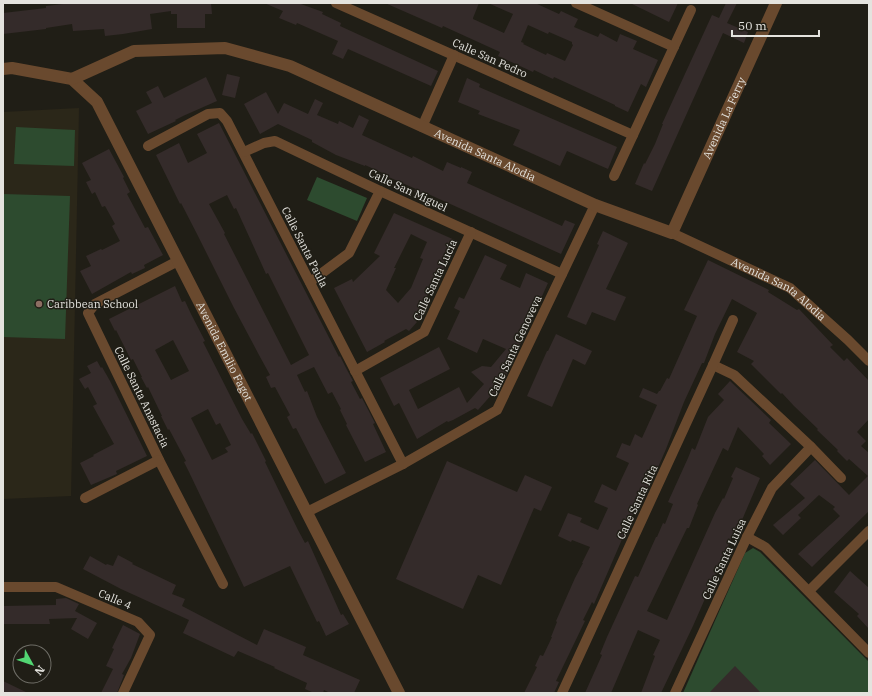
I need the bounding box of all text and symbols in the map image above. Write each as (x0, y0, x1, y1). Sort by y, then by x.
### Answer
scale bar (732, 12, 819, 38)
text: 50 m (738, 18, 767, 33)
street label: Calle San Pedro (450, 35, 530, 81)
street label: Avenida La Ferry (700, 75, 749, 161)
street label: Avenida Santa Alodia (432, 126, 538, 184)
street label: Calle San Miguel (366, 166, 450, 214)
street label: Calle Santa Paula (279, 204, 331, 290)
street label: Calle Santa Lucía (410, 237, 460, 323)
street label: Avenida Santa Alodia (729, 255, 829, 324)
street label: Calle Santa Genoveva (485, 293, 545, 399)
place label: Caribbean School (47, 297, 138, 311)
marker: Caribbean School (34, 299, 44, 309)
street label: Avenida Emilio Fagot (193, 299, 256, 403)
street label: Calle Santa Anastacia (111, 344, 173, 450)
street label: Calle Santa Rita (614, 462, 660, 542)
street label: Calle Santa Luisa (699, 516, 749, 602)
street label: Calle 4 (96, 586, 134, 612)
north arrow (12, 644, 52, 684)
text: N (31, 663, 48, 678)

